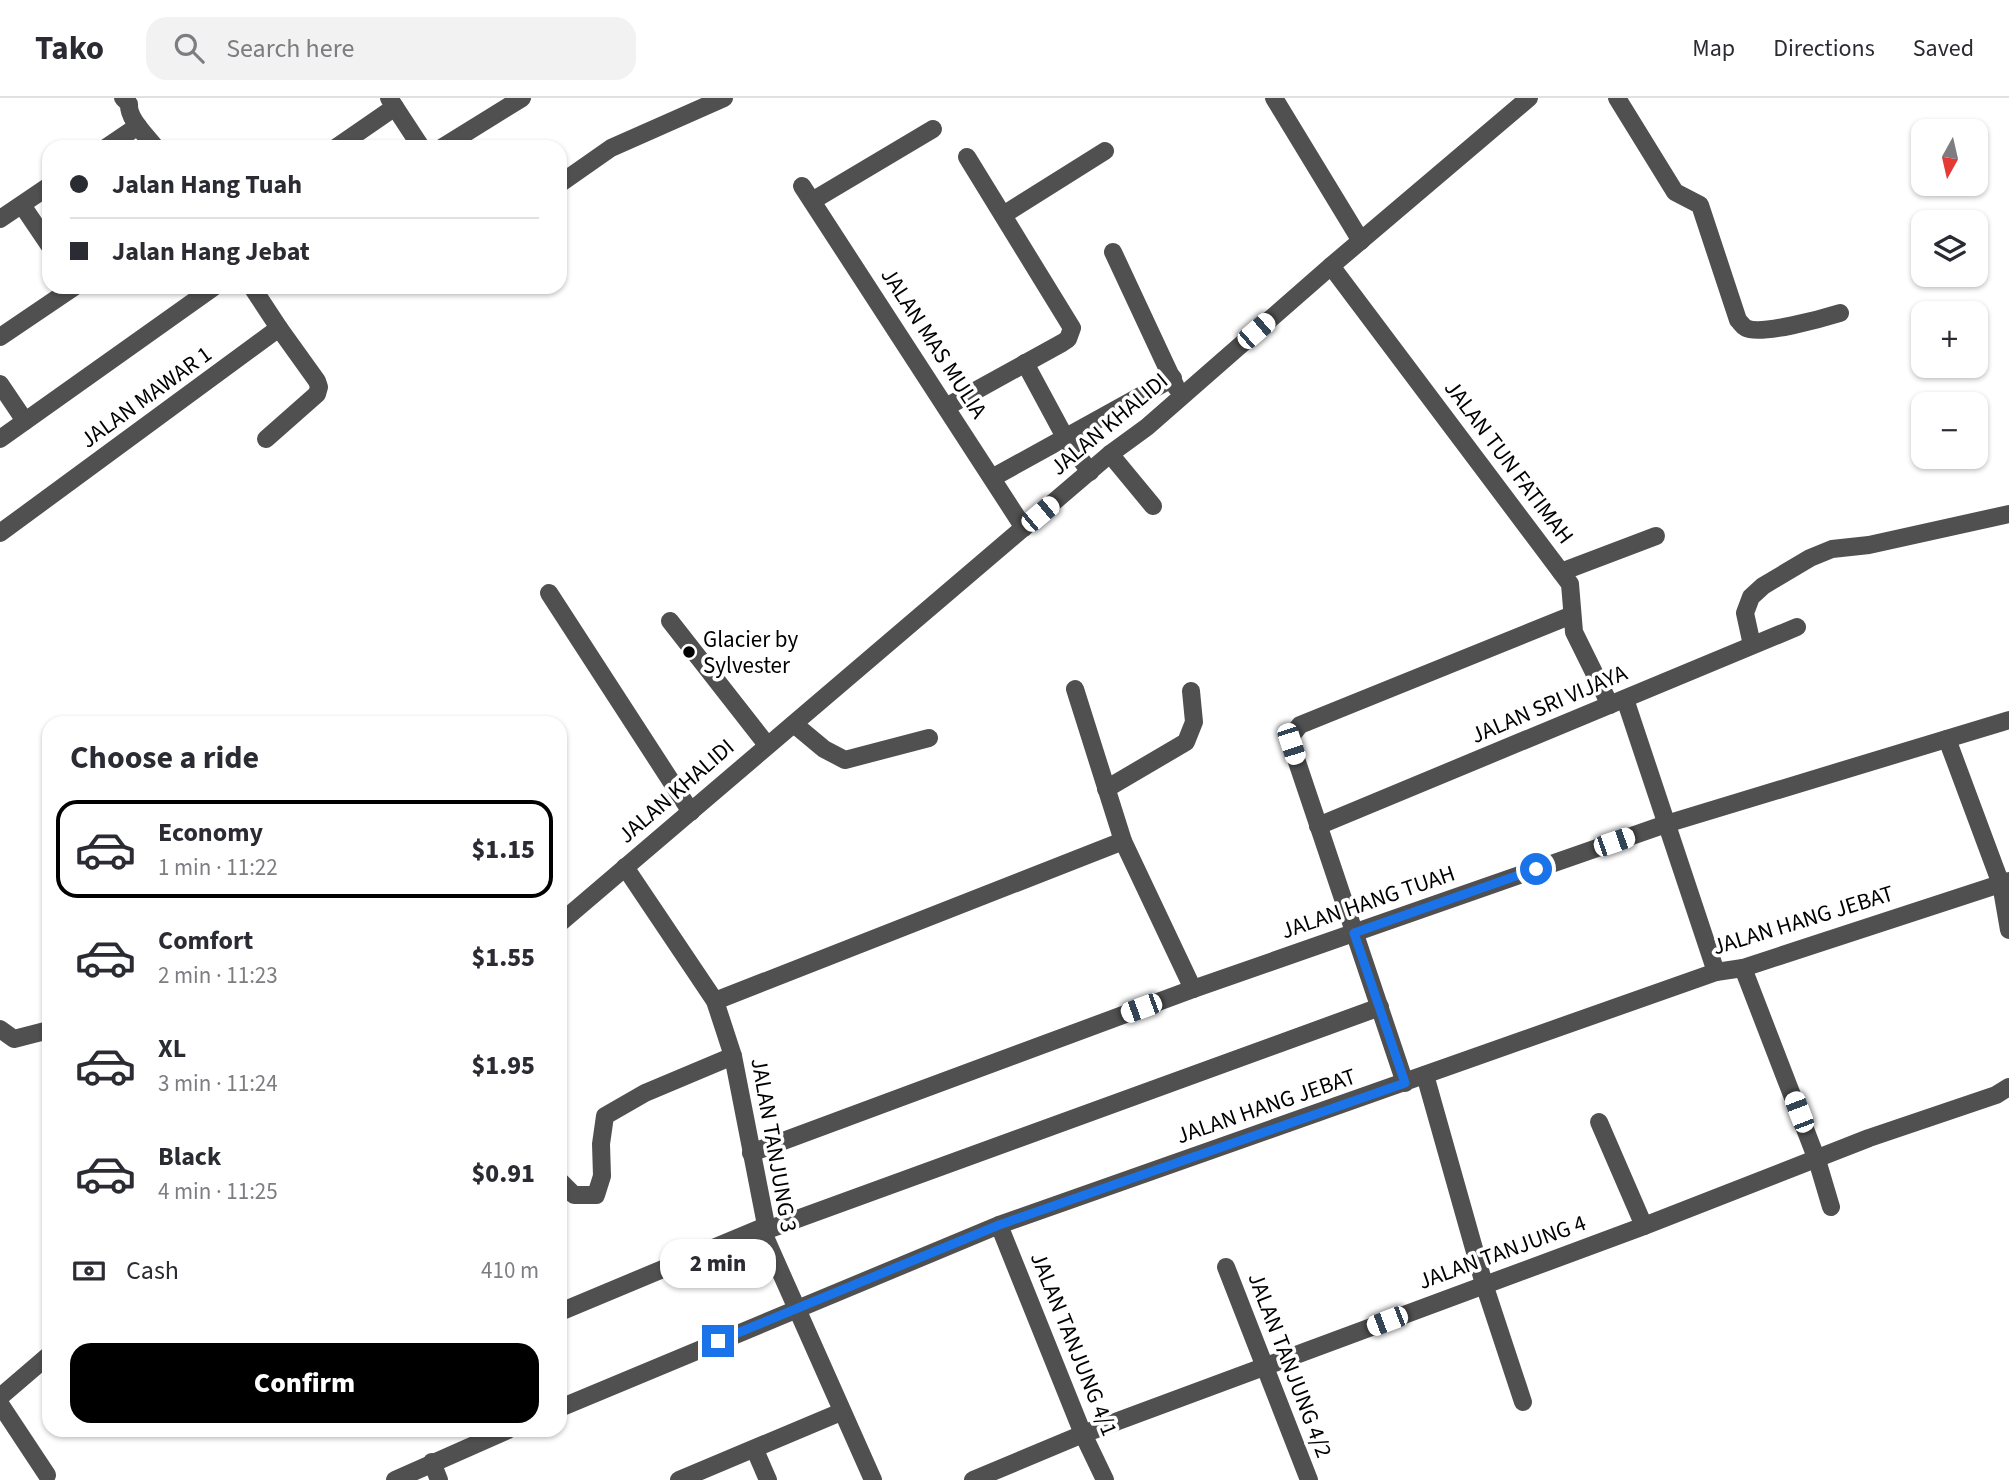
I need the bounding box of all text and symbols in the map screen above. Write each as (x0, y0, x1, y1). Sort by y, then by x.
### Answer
search box (146, 17, 636, 80)
text: Tako (35, 25, 104, 72)
icon: search (170, 29, 208, 67)
text: Search here (226, 30, 354, 67)
text: Map (1692, 31, 1735, 66)
text: Directions (1773, 31, 1875, 66)
text: Saved (1913, 31, 1974, 66)
north arrow (1911, 119, 1988, 196)
map controls (1911, 119, 1988, 469)
text: Jalan Hang Tuah (112, 166, 302, 203)
button: layers (1911, 210, 1988, 287)
text: Jalan Hang Jebat (112, 233, 310, 270)
street label: JALAN MAS MULIA (873, 261, 996, 425)
button: + (1911, 301, 1988, 378)
car (1234, 309, 1279, 353)
street label: JALAN MAWAR 1 (73, 338, 219, 456)
street label: JALAN KHALIDI (1043, 365, 1175, 483)
street label: JALAN TUN FATIMAH (1436, 373, 1582, 551)
button: − (1911, 392, 1988, 469)
car (1018, 492, 1063, 536)
place label: Glacier by Sylvester (703, 623, 798, 682)
marker: Glacier by Sylvester (681, 644, 697, 660)
street label: JALAN SRI VIJAYA (1466, 656, 1633, 752)
car (1275, 721, 1308, 767)
street label: JALAN KHALIDI (610, 731, 742, 851)
text: Choose a ride (70, 735, 259, 781)
text: Economy (158, 814, 263, 851)
icon: car (74, 818, 137, 881)
car (1591, 825, 1638, 859)
text: $1.15 (471, 831, 535, 868)
text: 1 min · 11:22 (158, 851, 278, 884)
route start (1520, 853, 1552, 885)
street label: JALAN HANG TUAH (1277, 857, 1459, 947)
street label: JALAN HANG JEBAT (1708, 877, 1898, 963)
text: Comfort (158, 922, 253, 959)
icon: car (74, 926, 137, 989)
text: $1.55 (471, 939, 535, 976)
text: 2 min · 11:23 (158, 959, 278, 992)
car (1118, 991, 1165, 1025)
text: XL (158, 1030, 186, 1067)
icon: car (74, 1034, 137, 1097)
text: $1.95 (471, 1047, 535, 1084)
street label: JALAN TANJUNG 3 (742, 1055, 806, 1235)
street label: JALAN HANG JEBAT (1172, 1060, 1360, 1152)
text: 3 min · 11:24 (158, 1067, 278, 1100)
car (1782, 1089, 1817, 1135)
text: Black (158, 1138, 221, 1175)
icon: car (74, 1142, 137, 1205)
text: $0.91 (471, 1155, 535, 1192)
text: 4 min · 11:25 (158, 1175, 278, 1208)
street label: JALAN TANJUNG 4 (1413, 1206, 1591, 1298)
callout: 2 min (660, 1240, 776, 1288)
text: 2 min (690, 1247, 746, 1280)
street label: JALAN TANJUNG 4/1 (1022, 1247, 1126, 1441)
icon: cash (70, 1252, 108, 1290)
text: Cash (126, 1252, 179, 1289)
text: 410 m (481, 1254, 539, 1287)
street label: JALAN TANJUNG 4/2 (1239, 1268, 1341, 1462)
car (1364, 1304, 1411, 1338)
route end (702, 1325, 734, 1357)
button: Confirm (70, 1343, 539, 1423)

